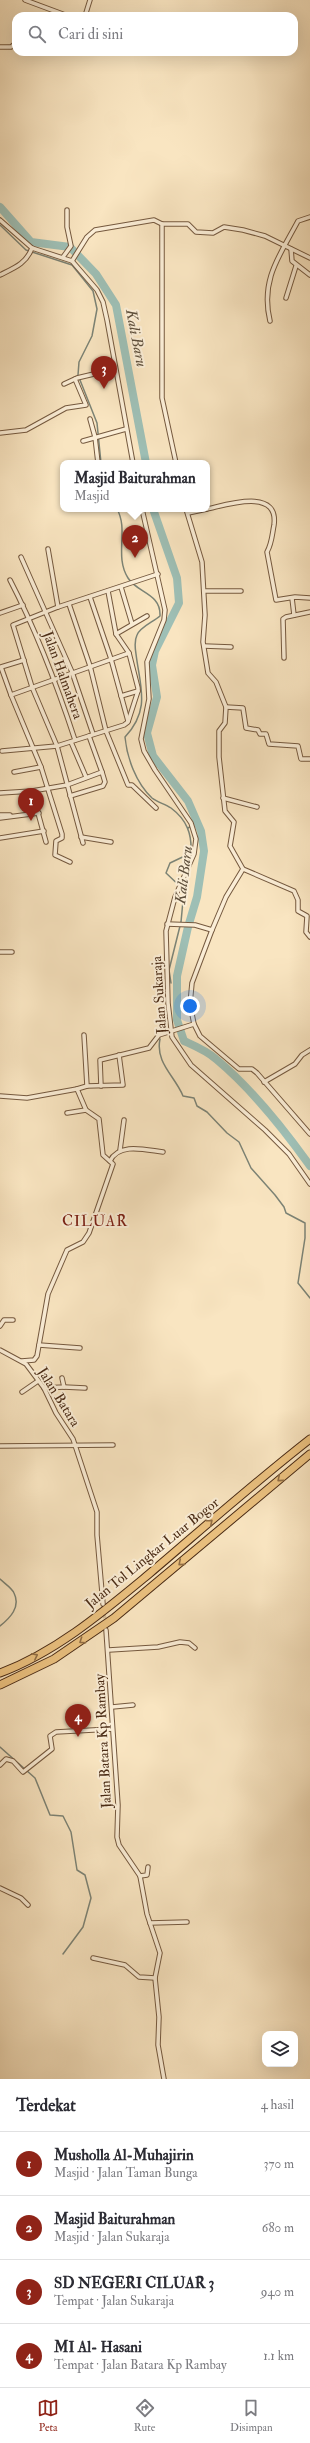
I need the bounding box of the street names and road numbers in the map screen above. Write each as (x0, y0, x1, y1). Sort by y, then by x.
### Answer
street label: Jalan Halmahera (39, 628, 87, 721)
street label: Jalan Sukaraja (148, 955, 170, 1035)
street label: Jalan Batara (34, 1363, 84, 1430)
street label: Jalan Tol Lingkar Luar Bogor (81, 1493, 223, 1613)
street label: Jalan Batara Kp Rambay (91, 1672, 116, 1810)

